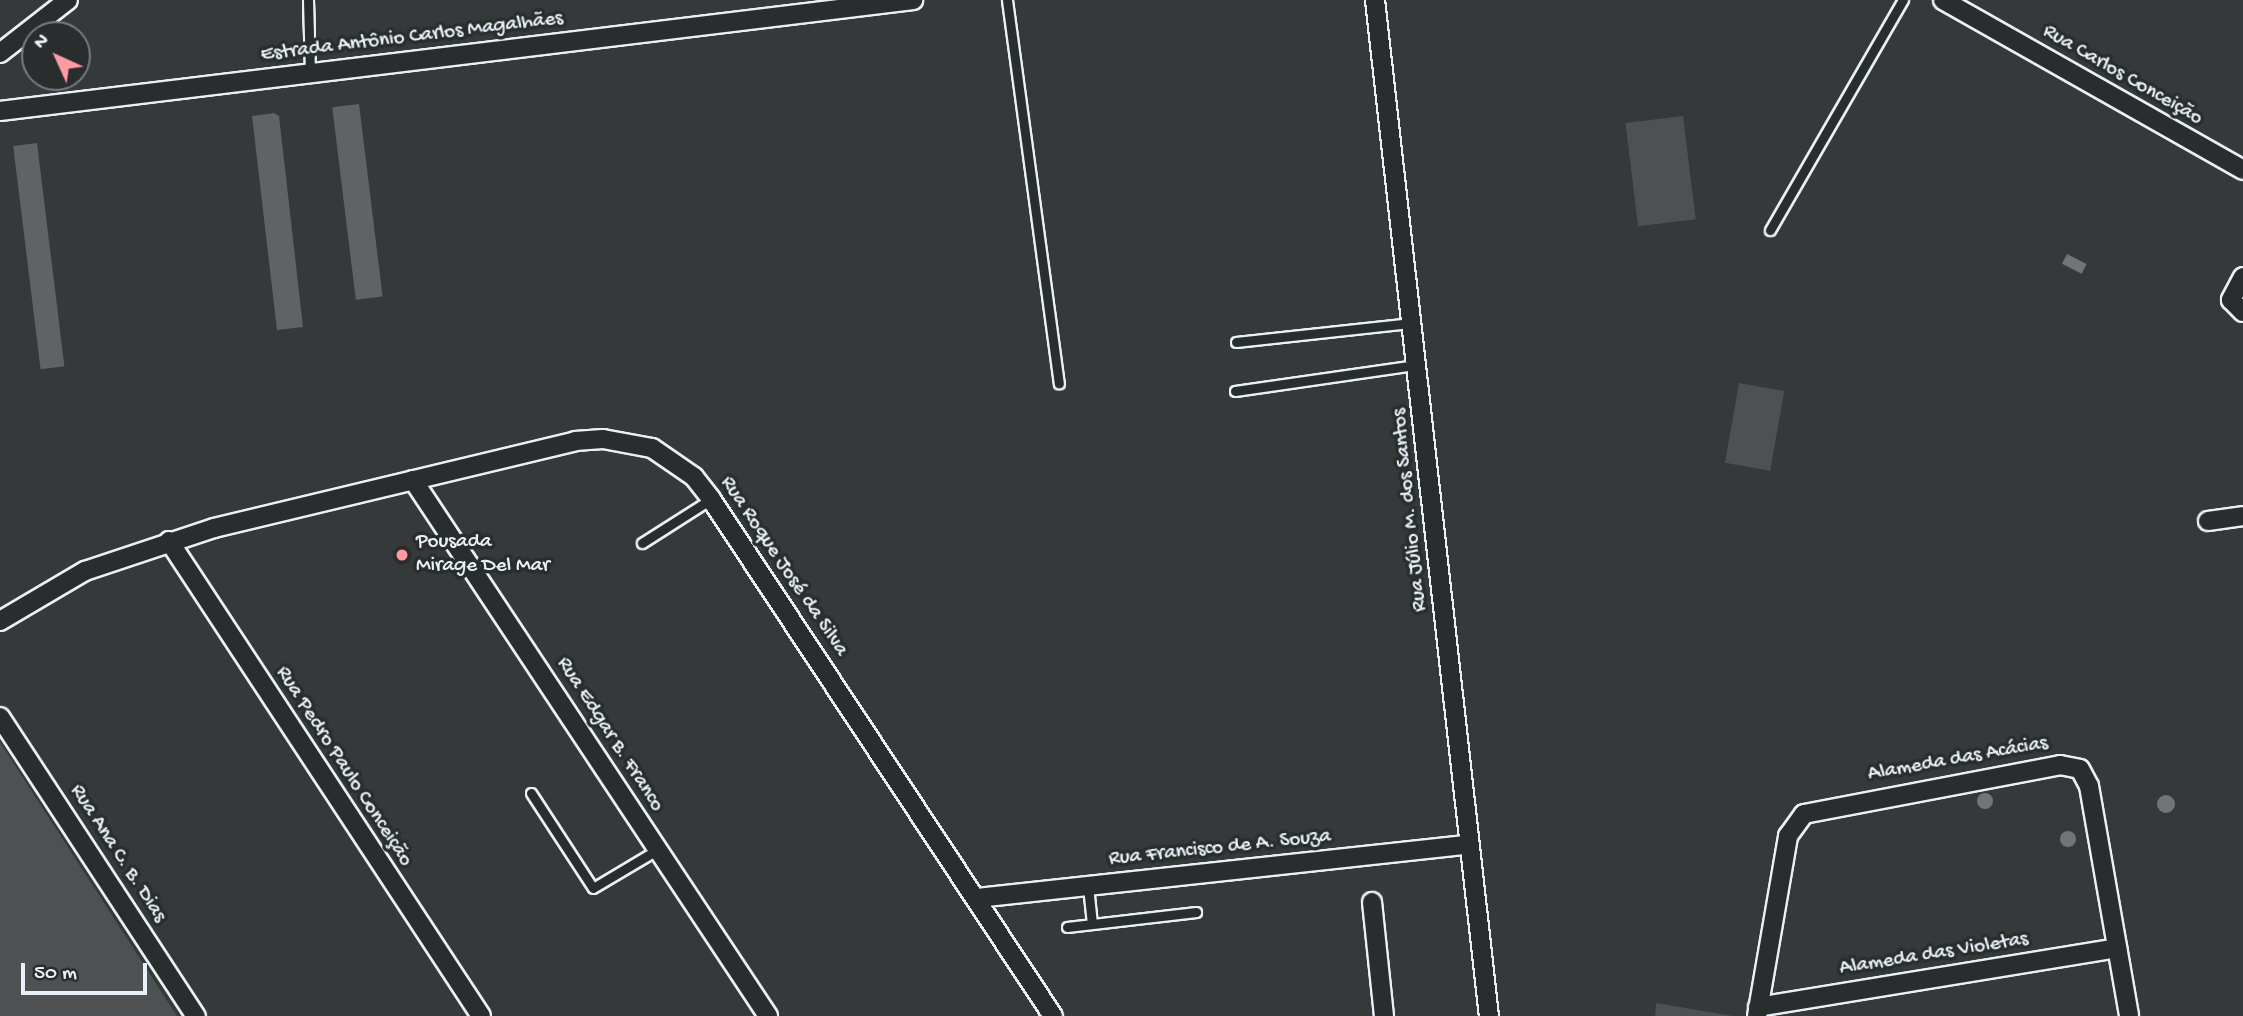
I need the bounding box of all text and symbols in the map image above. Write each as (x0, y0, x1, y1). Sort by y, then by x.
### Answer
street label: Estrada Antônio Carlos Magalhães (259, 7, 565, 69)
street label: Rua Carlos Conceição (2037, 20, 2207, 132)
north arrow (21, 21, 91, 91)
text: N (30, 30, 55, 55)
street label: Rua Júlio M. dos Santos (1388, 407, 1434, 613)
street label: Rua Roque José da Silva (713, 472, 853, 662)
place label: Pousada Mirage Del Mar (416, 530, 550, 580)
marker: Pousada Mirage Del Mar (394, 547, 410, 563)
street label: Rua Edgar B. Franco (550, 653, 668, 817)
street label: Rua Pedro Paulo Conceição (269, 662, 417, 872)
street label: Alameda das Acácias (1866, 732, 2050, 788)
street label: Rua Ana C. B. Dias (63, 780, 171, 928)
street label: Rua Francisco de A. Souza (1108, 825, 1332, 873)
street label: Alameda das Violetas (1838, 928, 2030, 982)
scale bar (24, 950, 150, 994)
text: 50 m (34, 962, 77, 987)

